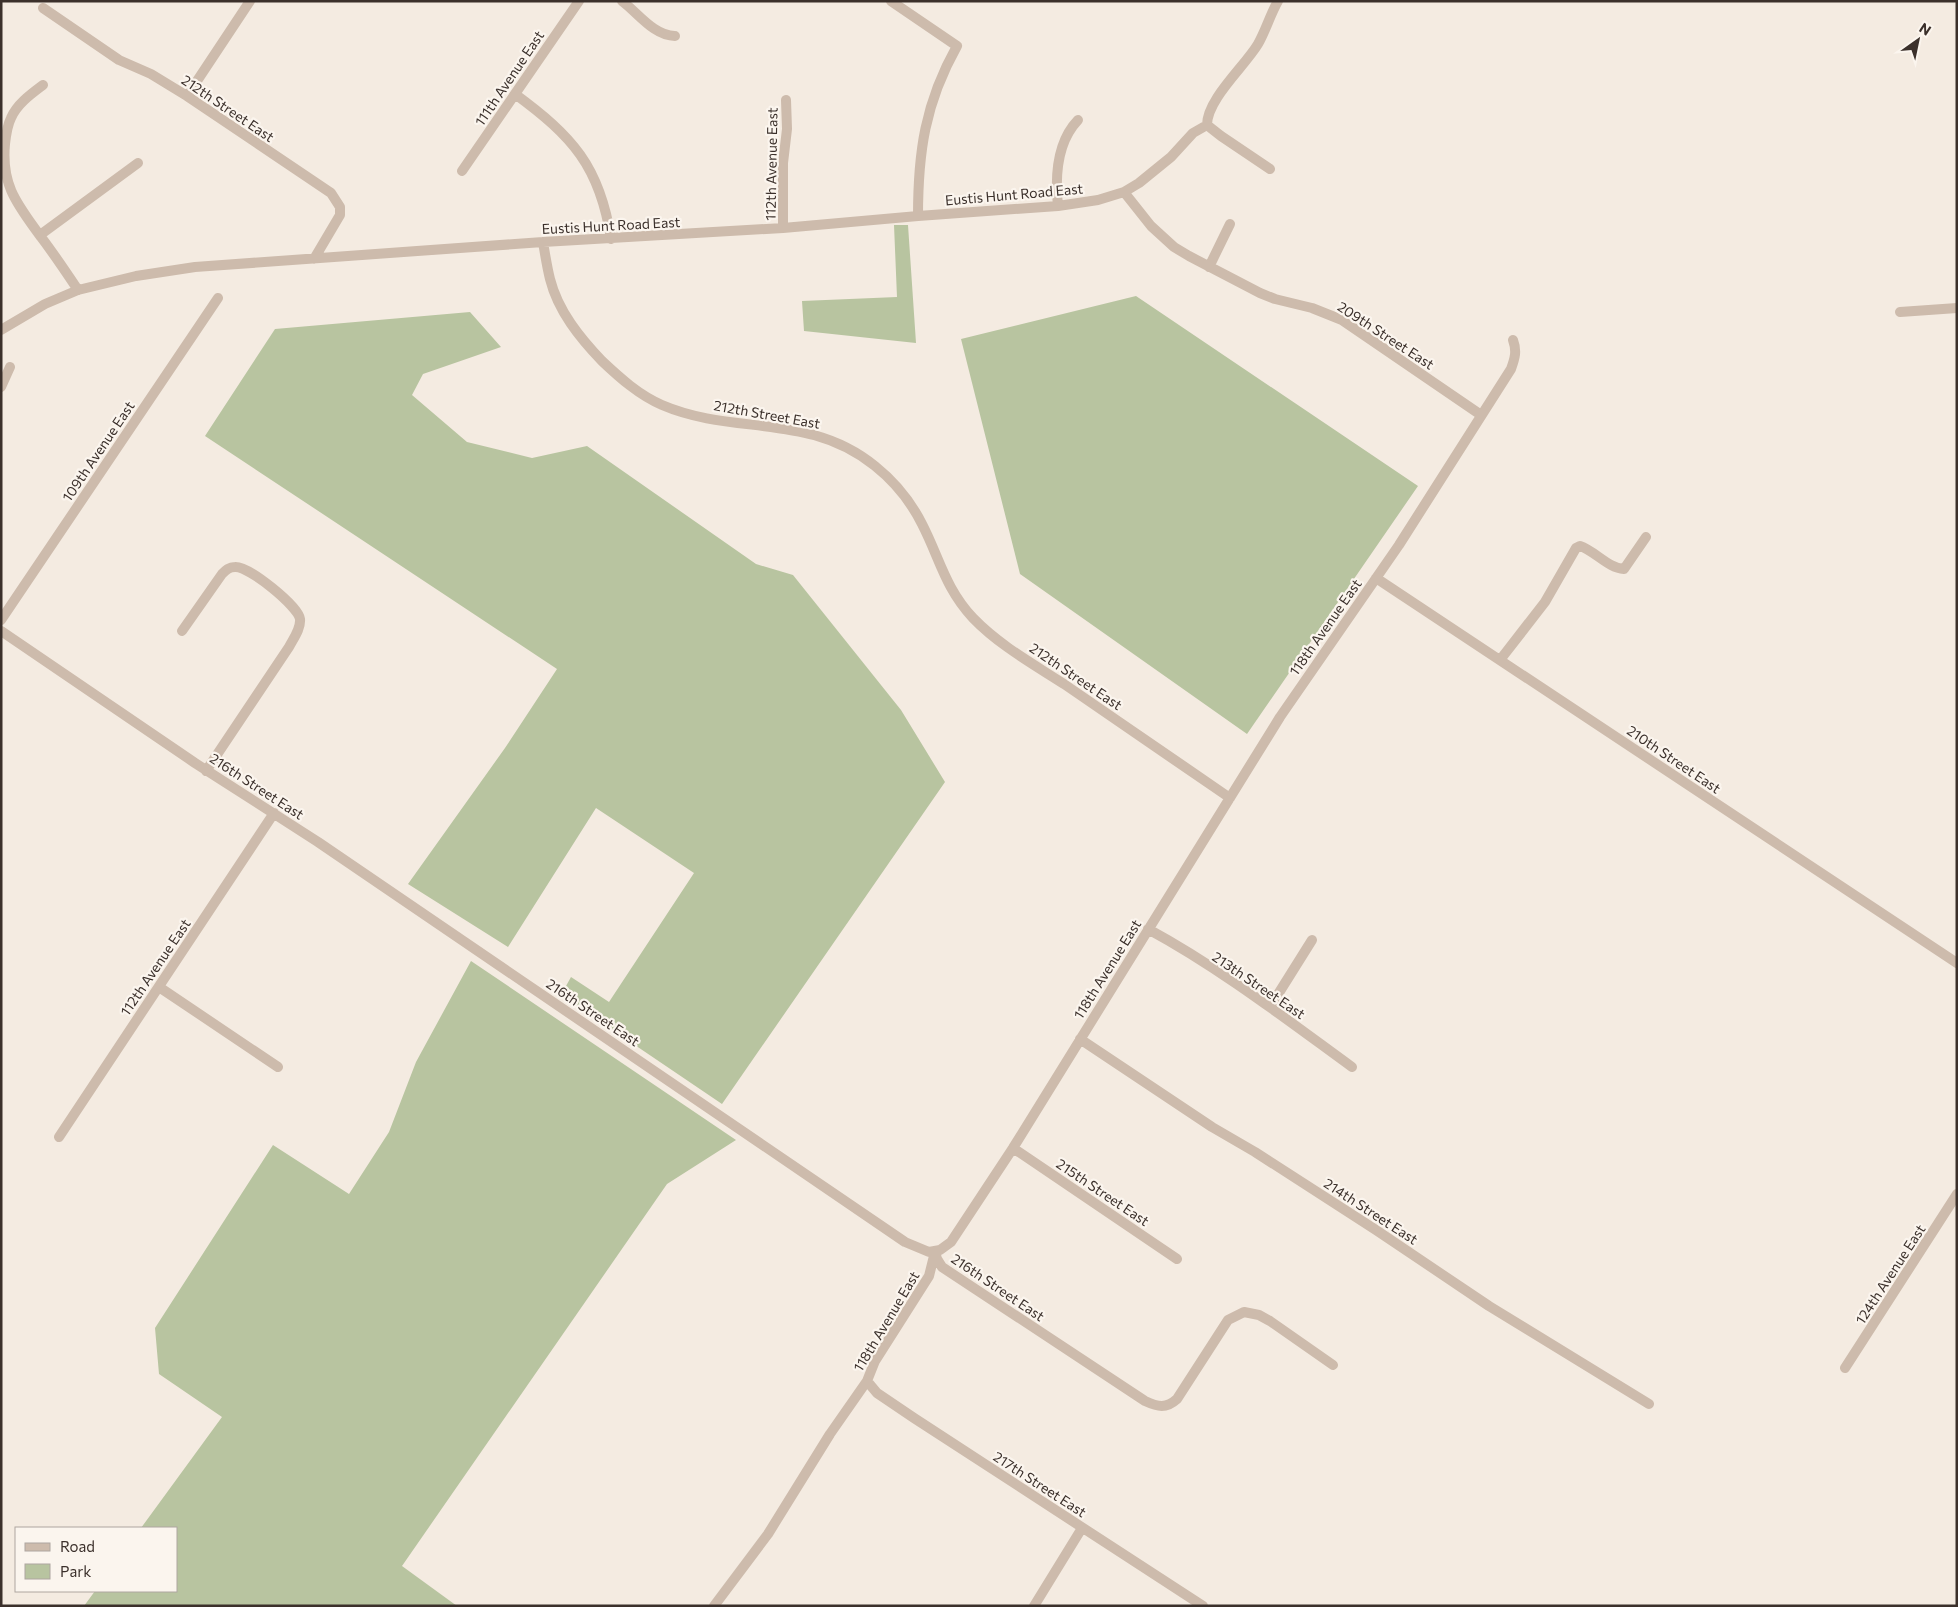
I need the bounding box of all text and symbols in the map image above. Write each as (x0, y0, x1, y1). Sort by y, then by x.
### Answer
north arrow (1893, 15, 1943, 65)
text: N (1916, 19, 1934, 39)
street label: 111th Avenue East (471, 27, 547, 129)
street label: 212th Street East (179, 71, 278, 145)
street label: 112th Avenue East (762, 107, 780, 221)
street label: Eustis Hunt Road East (944, 179, 1084, 209)
street label: Eustis Hunt Road East (541, 213, 681, 237)
street label: 209th Street East (1335, 297, 1438, 373)
street label: 212th Street East (712, 396, 822, 432)
street label: 109th Avenue East (58, 397, 138, 504)
street label: 118th Avenue East (1285, 575, 1365, 679)
street label: 212th Street East (1027, 639, 1126, 713)
street label: 210th Street East (1624, 721, 1724, 797)
street label: 216th Street East (207, 749, 307, 823)
street label: 112th Avenue East (116, 915, 194, 1019)
street label: 118th Avenue East (1070, 916, 1145, 1022)
street label: 213th Street East (1209, 948, 1309, 1022)
street label: 216th Street East (543, 975, 643, 1050)
street label: 215th Street East (1053, 1155, 1153, 1229)
street label: 214th Street East (1321, 1174, 1421, 1248)
street label: 124th Avenue East (1851, 1221, 1929, 1327)
street label: 216th Street East (948, 1250, 1048, 1325)
street label: 118th Avenue East (849, 1268, 923, 1374)
street label: 217th Street East (990, 1448, 1090, 1521)
legend (15, 1527, 178, 1592)
text: Road (60, 1537, 95, 1555)
text: Park (60, 1562, 91, 1580)

